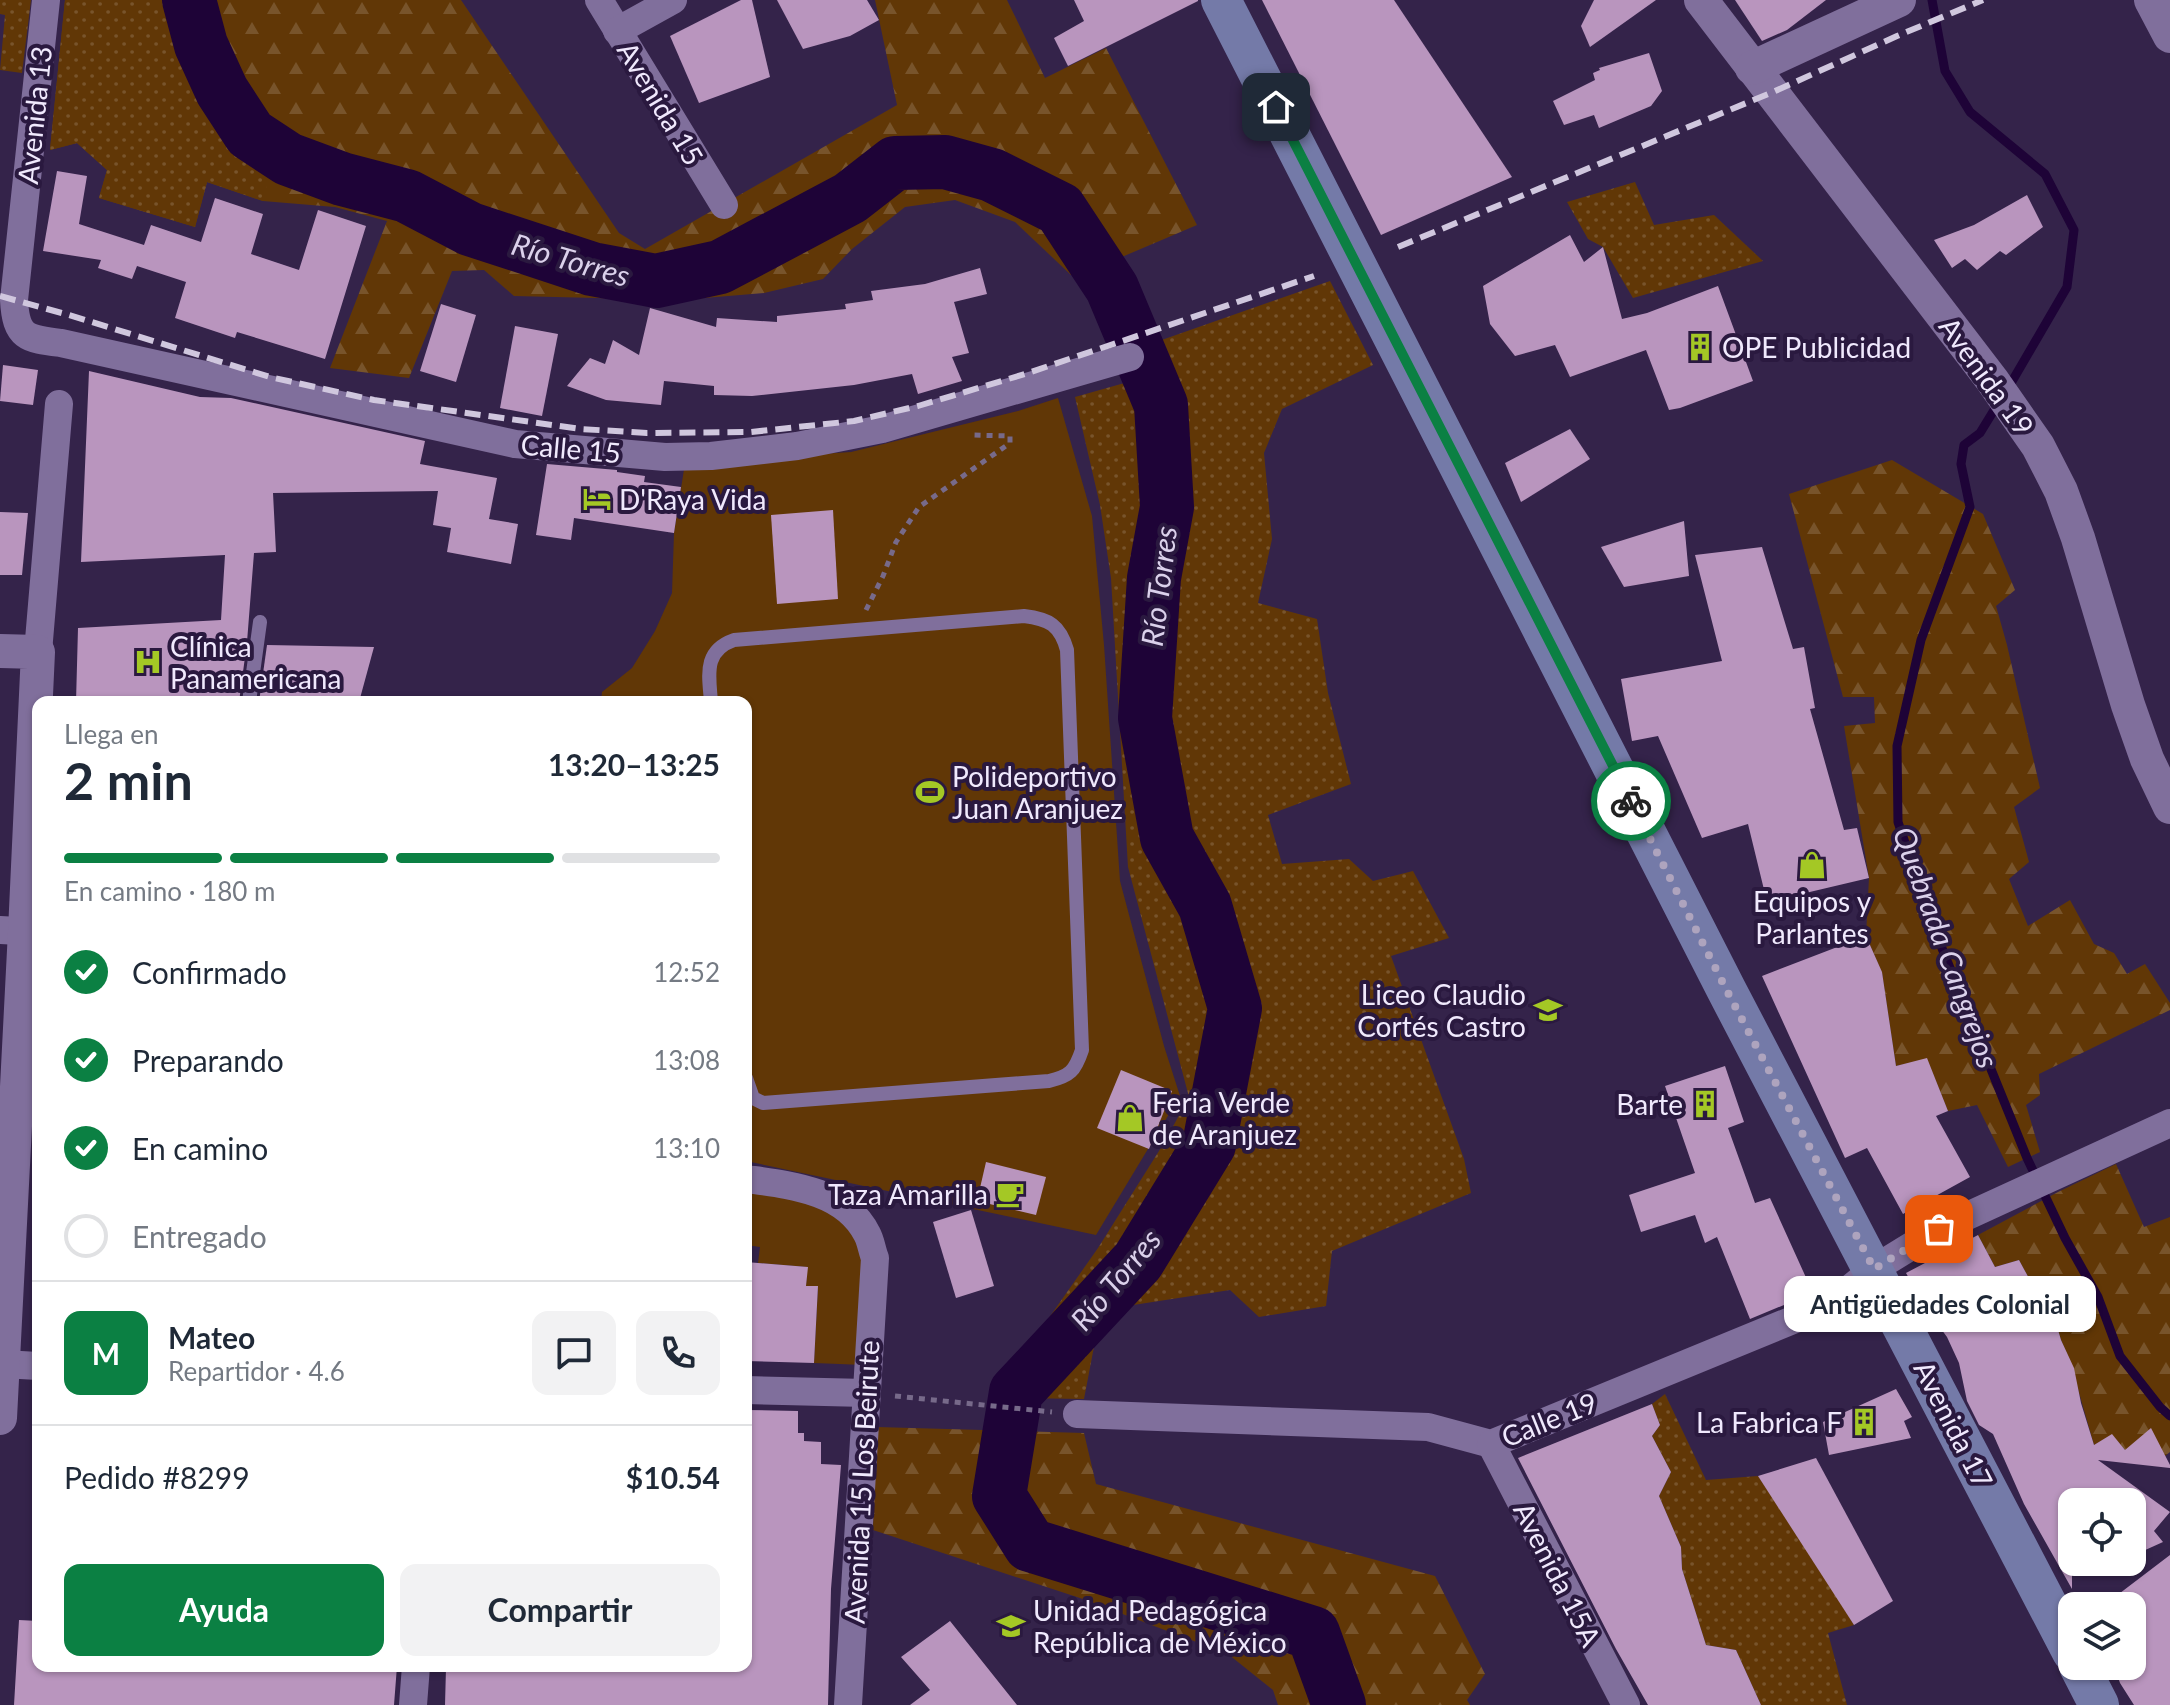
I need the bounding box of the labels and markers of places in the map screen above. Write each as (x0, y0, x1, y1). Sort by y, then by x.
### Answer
pin (1242, 73, 1310, 141)
place label: OPE Publicidad (1722, 330, 1911, 364)
building icon: OPE Publicidad (1685, 332, 1715, 362)
place label: D'Raya Vida (619, 482, 766, 516)
hotel icon: D'Raya Vida (582, 484, 612, 514)
place label: Clínica Panamericana (170, 629, 341, 695)
hospital icon: Clínica Panamericana (133, 647, 163, 677)
place label: Polideportivo Juan Aranjuez (952, 759, 1123, 825)
sports icon: Polideportivo Juan Aranjuez (915, 777, 945, 807)
shop icon: Equipos y Parlantes (1797, 850, 1827, 880)
place label: Equipos y Parlantes (1753, 884, 1872, 950)
place label: Liceo Claudio Cortés Castro (1357, 977, 1526, 1043)
school or university icon: Liceo Claudio Cortés Castro (1533, 995, 1563, 1025)
place label: Feria Verde de Aranjuez (1152, 1085, 1297, 1151)
place label: Barte (1616, 1087, 1683, 1121)
building icon: Barte (1690, 1089, 1720, 1119)
shop icon: Feria Verde de Aranjuez (1115, 1103, 1145, 1133)
place label: Taza Amarilla (828, 1177, 988, 1211)
cafe icon: Taza Amarilla (995, 1179, 1025, 1209)
pin (1905, 1195, 1973, 1263)
callout: Antigüedades Colonial (1783, 1277, 2095, 1333)
place label: La Fabrica F (1696, 1405, 1842, 1439)
building icon: La Fabrica F (1849, 1407, 1879, 1437)
place label: Unidad Pedagógica República de México (1033, 1593, 1287, 1659)
school or university icon: Unidad Pedagógica República de México (996, 1611, 1026, 1641)

